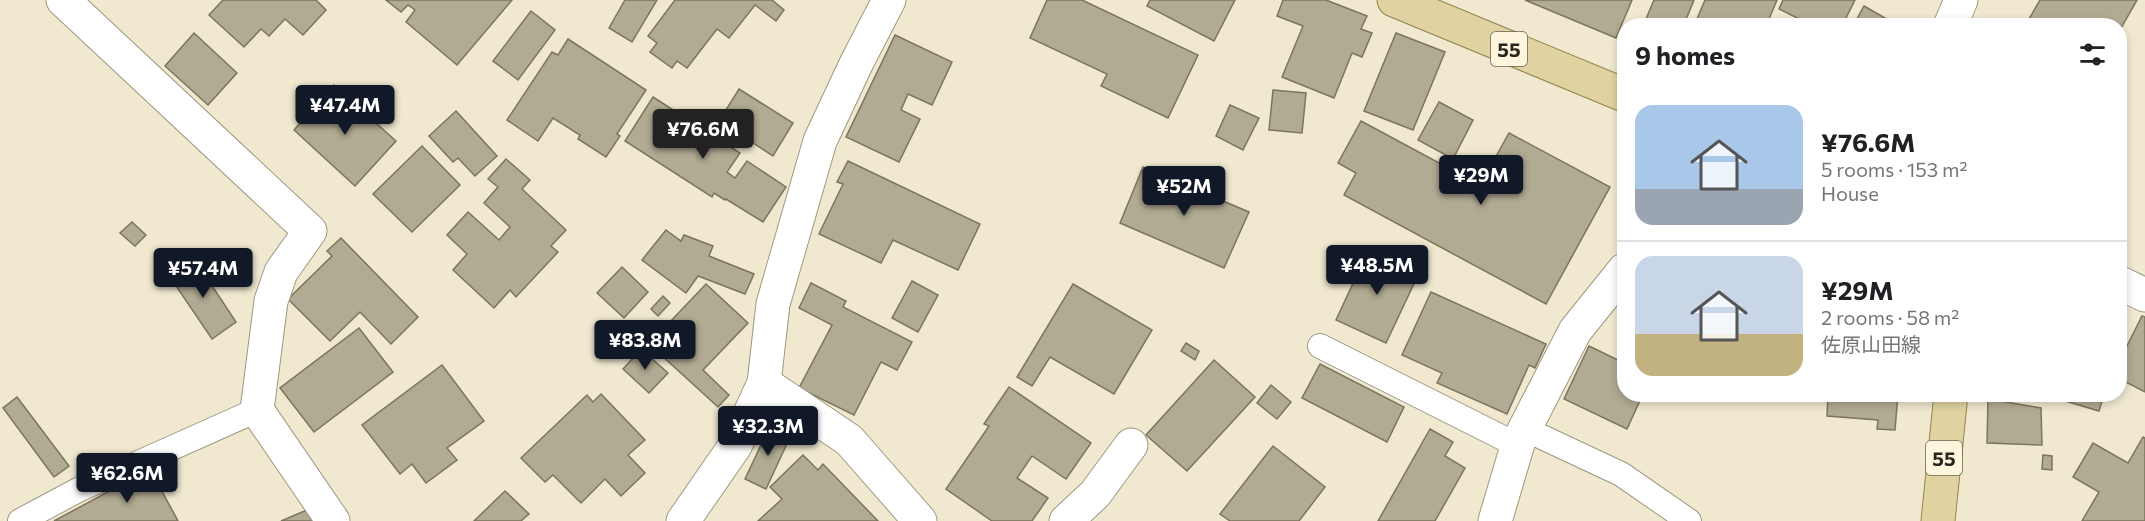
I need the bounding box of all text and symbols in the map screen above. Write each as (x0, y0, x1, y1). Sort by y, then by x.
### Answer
road number: 55 (1491, 32, 1527, 66)
icon: filters (2076, 38, 2109, 71)
text: 9 homes (1635, 39, 1735, 70)
pin: ¥47.4M (296, 85, 394, 136)
text: ¥47.4M (310, 92, 380, 116)
pin: ¥76.6M (654, 109, 752, 160)
text: ¥76.6M (667, 116, 739, 140)
text: ¥76.6M (1821, 126, 1915, 157)
icon: home (1683, 129, 1755, 201)
pin: ¥29M (1445, 155, 1517, 206)
text: 5 rooms · 153 m² (1821, 157, 1968, 181)
text: ¥29M (1453, 162, 1509, 186)
pin: ¥52M (1148, 166, 1220, 217)
text: ¥52M (1156, 173, 1212, 197)
text: House (1821, 181, 1879, 205)
pin: ¥48.5M (1328, 245, 1426, 296)
pin: ¥57.4M (154, 248, 252, 299)
text: ¥48.5M (1340, 252, 1414, 276)
text: ¥57.4M (168, 255, 238, 279)
text: ¥29M (1821, 274, 1893, 305)
icon: home (1683, 280, 1755, 352)
text: 2 rooms · 58 m² (1821, 305, 1959, 329)
pin: ¥83.8M (596, 320, 694, 371)
text: ¥83.8M (608, 327, 682, 351)
text: 佐原山田線 (1821, 332, 1921, 356)
pin: ¥32.3M (719, 406, 817, 457)
text: ¥32.3M (732, 413, 804, 437)
road number: 55 (1926, 441, 1962, 475)
pin: ¥62.6M (78, 453, 176, 504)
text: ¥62.6M (90, 460, 164, 484)

